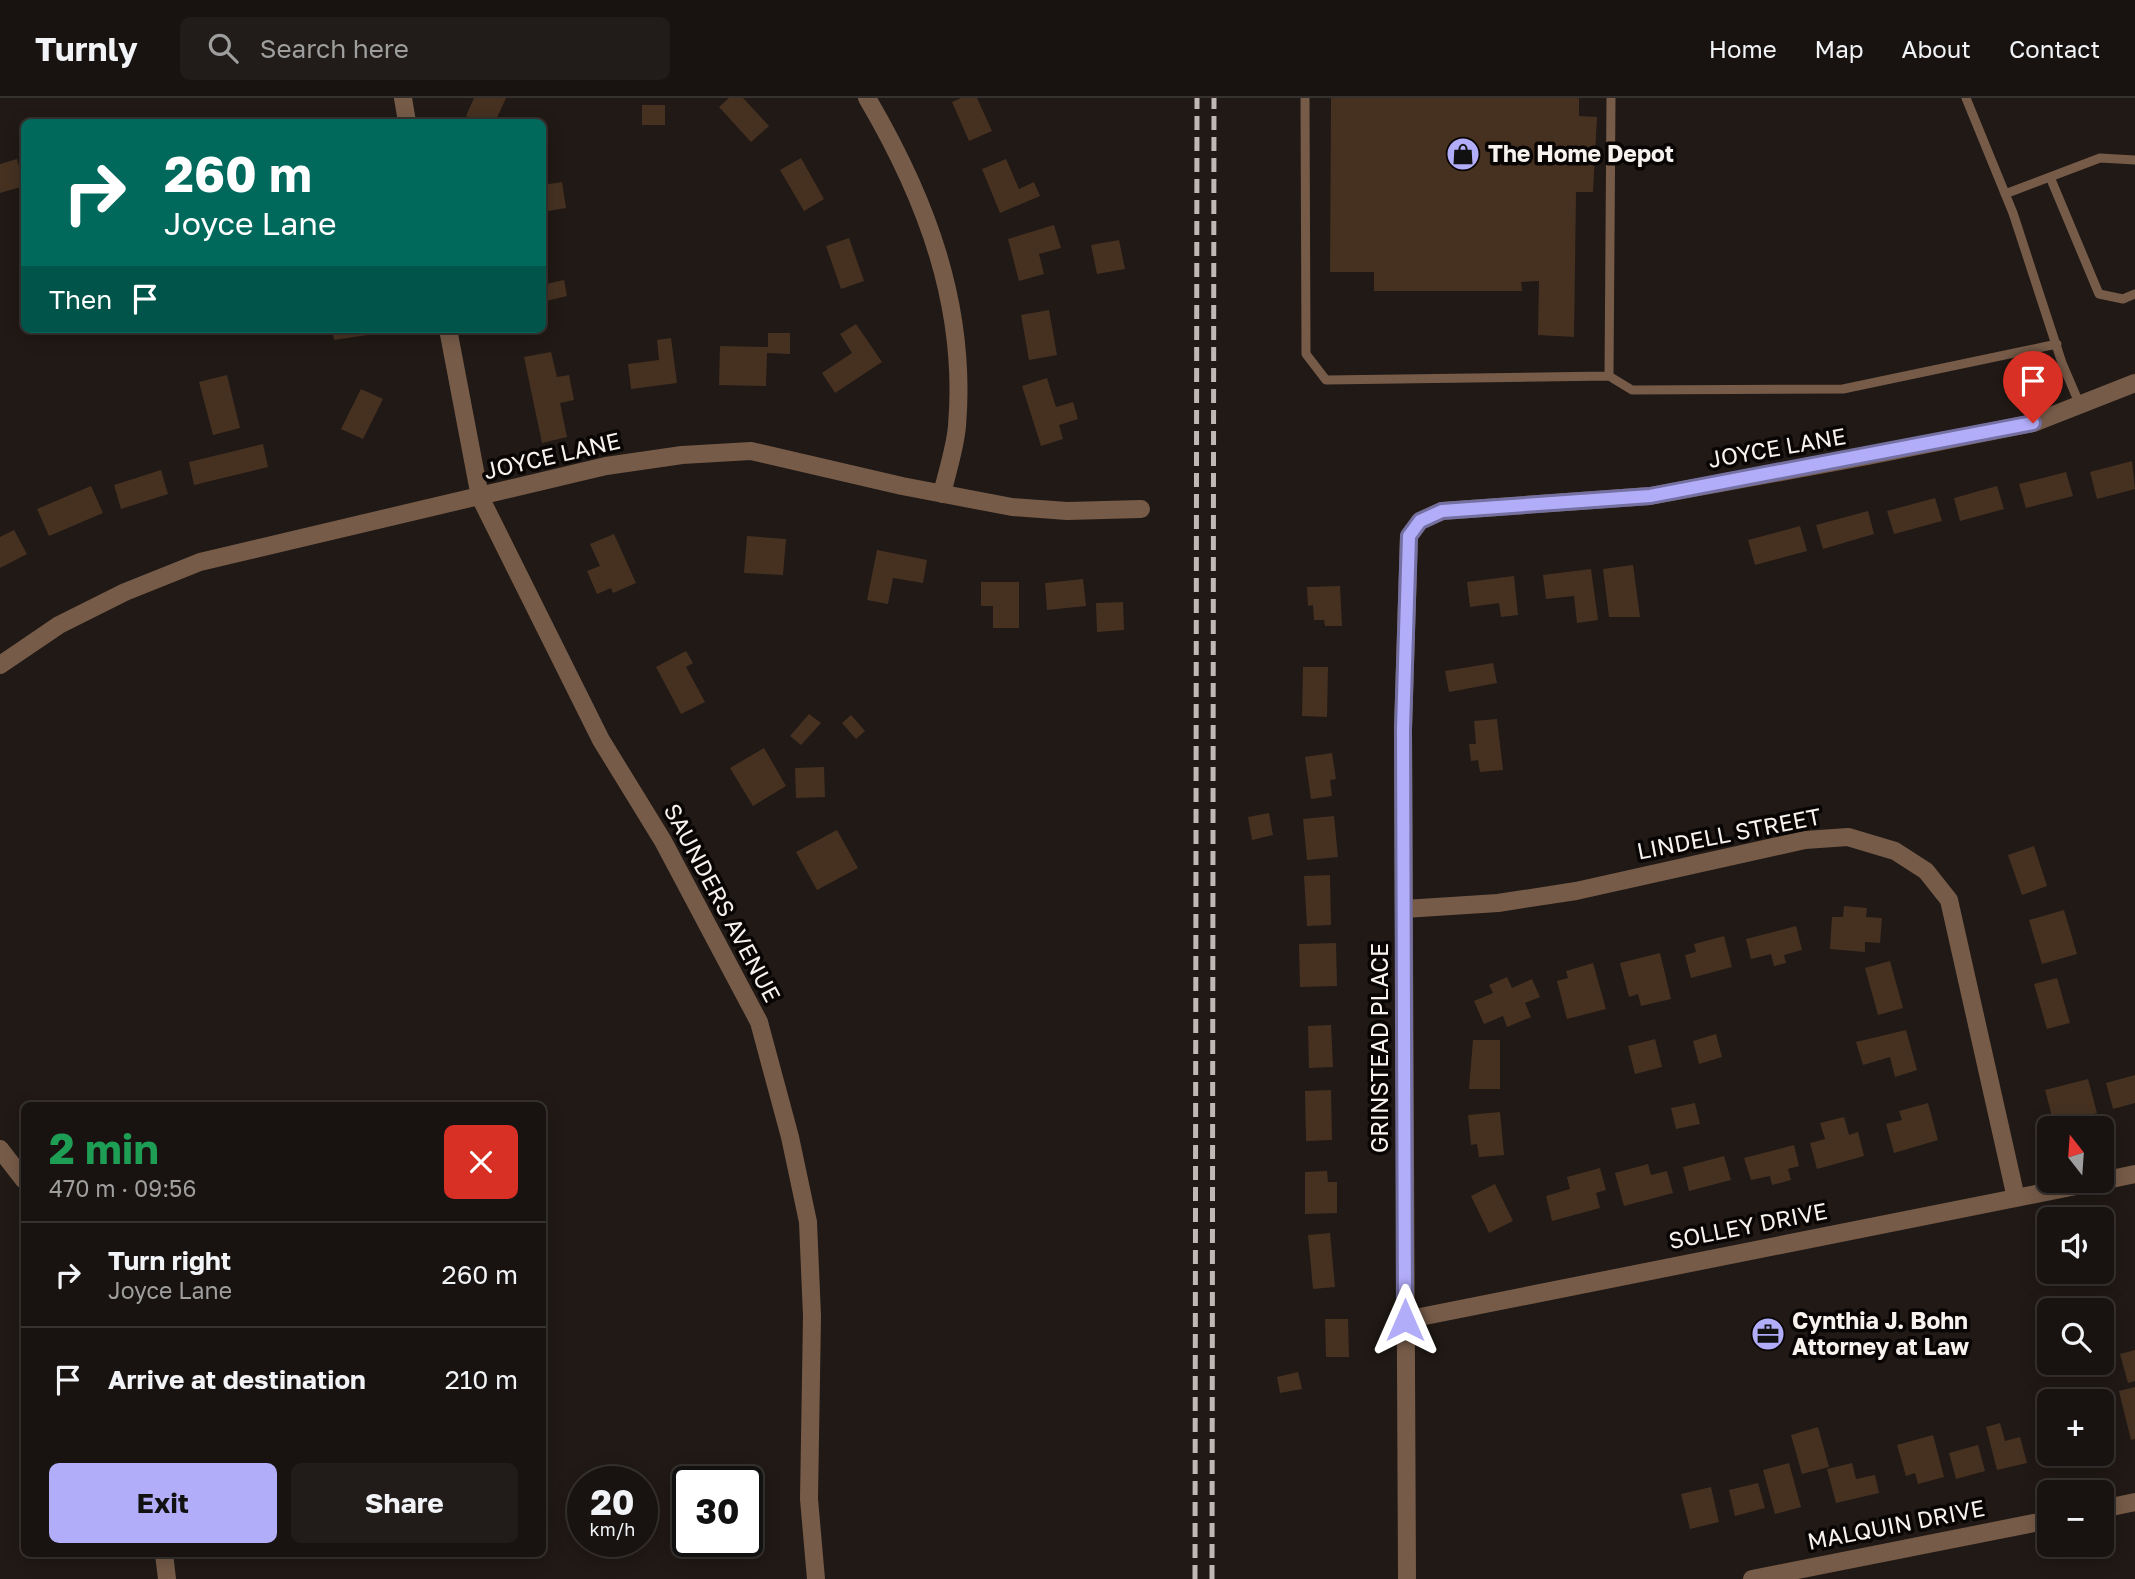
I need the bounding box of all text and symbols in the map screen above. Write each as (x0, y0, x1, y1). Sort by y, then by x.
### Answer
search box (180, 17, 670, 80)
text: Turnly (35, 29, 138, 68)
icon: search (204, 29, 242, 67)
text: Search here (260, 33, 409, 64)
text: Home (1709, 34, 1777, 63)
text: Map (1815, 34, 1864, 63)
text: About (1902, 34, 1971, 63)
text: Contact (2009, 34, 2100, 63)
shop icon: The Home Depot (1444, 135, 1482, 173)
place label: The Home Depot (1488, 139, 1674, 167)
text: 260 m (164, 144, 312, 203)
icon: right (49, 147, 140, 238)
text: Joyce Lane (164, 204, 336, 242)
icon: arrive (126, 280, 164, 318)
text: Then (49, 284, 112, 315)
pin (2003, 351, 2063, 423)
icon: arrive (2014, 362, 2052, 400)
street label: JOYCE LANE (1706, 421, 1848, 473)
street label: JOYCE LANE (481, 426, 623, 484)
street label: SAUNDERS AVENUE (659, 798, 787, 1007)
street label: LINDELL STREET (1634, 801, 1823, 865)
street label: GRINSTEAD PLACE (1365, 943, 1393, 1153)
north arrow (2037, 1116, 2114, 1194)
map controls (2037, 1116, 2114, 1557)
text: 2 min (49, 1123, 159, 1173)
button: close (444, 1125, 518, 1199)
text: 470 m · 09:56 (49, 1174, 196, 1202)
street label: SOLLEY DRIVE (1666, 1196, 1830, 1254)
button: sound (2037, 1207, 2114, 1284)
text: Turn right (108, 1245, 231, 1276)
icon: right (49, 1256, 87, 1294)
text: 260 m (442, 1259, 518, 1290)
text: Joyce Lane (108, 1276, 232, 1304)
position arrow (1368, 1283, 1442, 1357)
button: search (2037, 1298, 2114, 1375)
place label: Cynthia J. Bohn Attorney at Law (1792, 1306, 1969, 1360)
office icon: Cynthia J. Bohn Attorney at Law (1749, 1315, 1787, 1353)
icon: arrive (49, 1361, 87, 1399)
text: Arrive at destination (108, 1364, 366, 1395)
text: 210 m (445, 1364, 518, 1395)
button: + (2037, 1389, 2114, 1466)
button: Exit (49, 1463, 277, 1543)
button: Share (291, 1463, 518, 1543)
speed limit sign: 30 (672, 1466, 763, 1557)
button: − (2037, 1480, 2114, 1557)
text: 20 (590, 1481, 635, 1523)
street label: MALQUIN DRIVE (1805, 1493, 1987, 1555)
text: km/h (590, 1518, 635, 1540)

